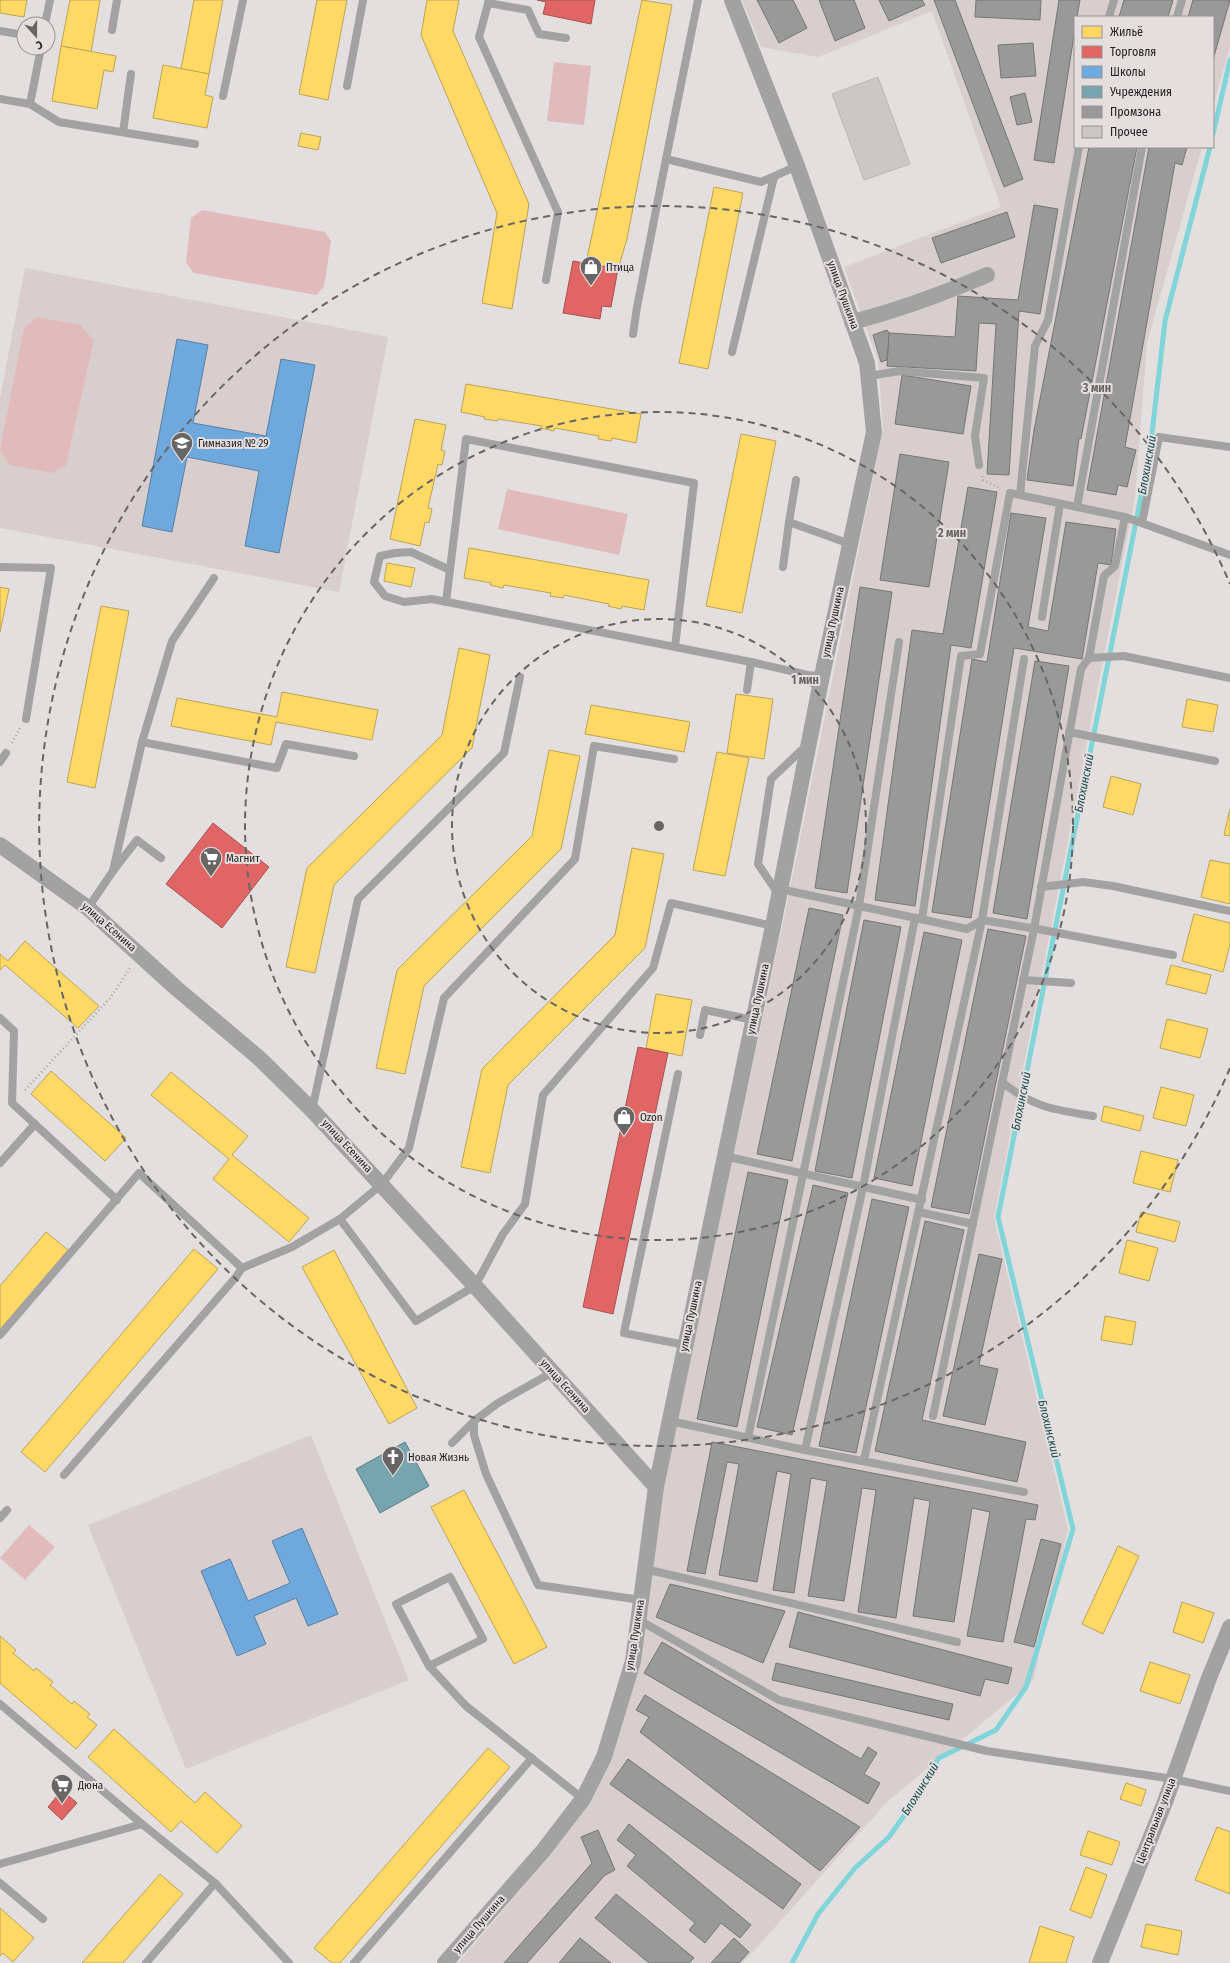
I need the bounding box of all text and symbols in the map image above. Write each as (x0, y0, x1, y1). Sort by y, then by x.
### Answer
north arrow (16, 16, 56, 56)
legend (1074, 16, 1214, 148)
text: Жильё (1110, 25, 1143, 39)
text: С (34, 38, 44, 52)
text: Торговля (1110, 45, 1156, 59)
text: Школы (1110, 65, 1146, 79)
text: Учреждения (1109, 85, 1172, 99)
text: Промзона (1110, 105, 1161, 119)
text: Прочее (1110, 125, 1148, 139)
shop icon: Птица (578, 254, 604, 287)
street label: улица Пушкина (825, 259, 861, 331)
place label: Птица (606, 261, 634, 274)
text: 3 мин (1082, 381, 1111, 395)
school or university icon: Гимназия № 29 (169, 430, 195, 463)
water label: Блохинский (1135, 434, 1159, 496)
place label: Гимназия № 29 (198, 437, 269, 450)
text: 2 мин (937, 526, 966, 540)
street label: улица Пушкина (819, 585, 847, 659)
text: 1 мин (791, 673, 819, 687)
water label: Блохинский (1071, 752, 1097, 814)
centre of rings (652, 819, 666, 833)
supermarket icon: Магнит (198, 845, 224, 878)
place label: Магнит (226, 852, 260, 865)
street label: улица Есенина (79, 900, 139, 954)
street label: улица Пушкина (744, 962, 772, 1036)
water label: Блохинский (1008, 1070, 1034, 1132)
shop icon: Ozon (611, 1104, 637, 1137)
place label: Ozon (640, 1111, 663, 1124)
street label: улица Есенина (319, 1117, 375, 1175)
street label: улица Пушкина (677, 1279, 705, 1353)
street label: улица Есенина (537, 1356, 593, 1416)
water label: Блохинский (1035, 1398, 1063, 1460)
church icon: Новая Жизнь (380, 1444, 406, 1477)
place label: Новая Жизнь (408, 1451, 469, 1464)
street label: улица Пушкина (623, 1598, 647, 1672)
water label: Блохинский (898, 1760, 942, 1818)
supermarket icon: Дюна (49, 1772, 75, 1805)
street label: Центральная улица (1134, 1776, 1178, 1866)
place label: Дюна (77, 1779, 103, 1792)
street label: улица Пушкина (451, 1893, 507, 1955)

